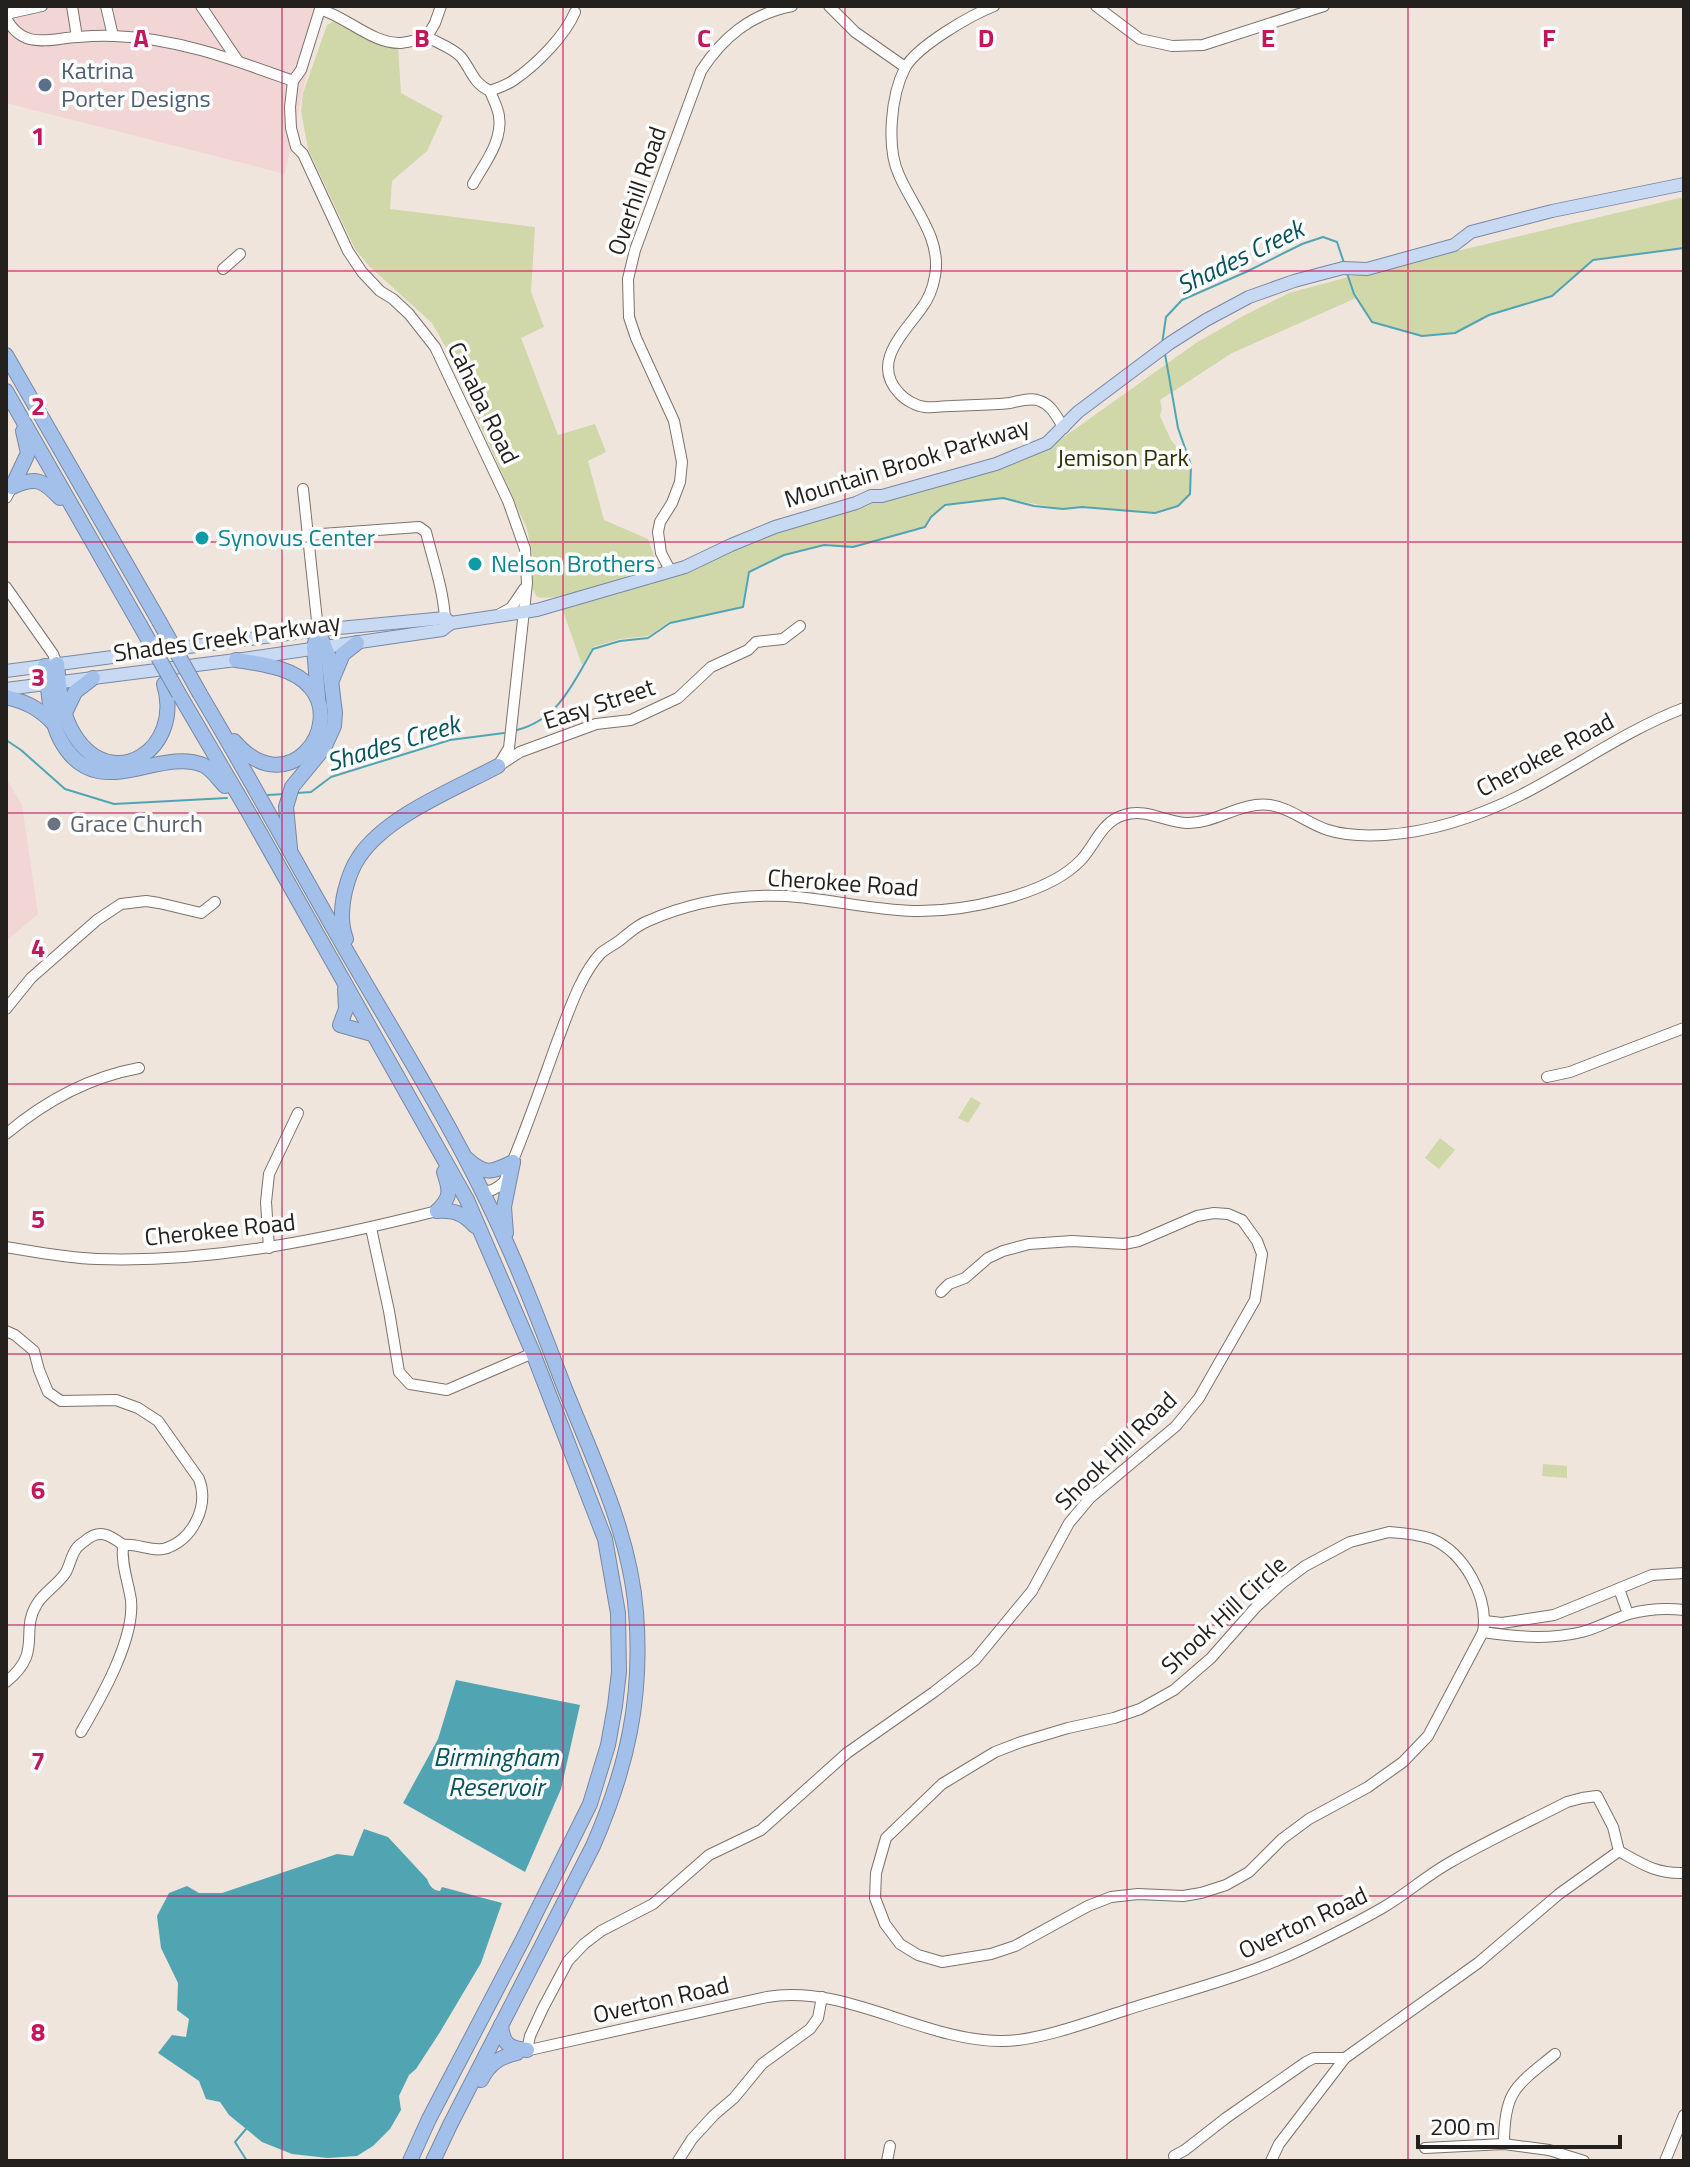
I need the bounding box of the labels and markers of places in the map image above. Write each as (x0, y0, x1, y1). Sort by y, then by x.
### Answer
place label: Katrina Porter Designs (61, 52, 211, 116)
marker: Katrina Porter Designs (36, 76, 54, 94)
place label: Synovus Center (218, 519, 375, 555)
marker: Synovus Center (193, 529, 211, 547)
place label: Nelson Brothers (491, 545, 655, 581)
marker: Nelson Brothers (466, 555, 484, 573)
place label: Grace Church (70, 805, 203, 841)
marker: Grace Church (45, 815, 63, 833)

